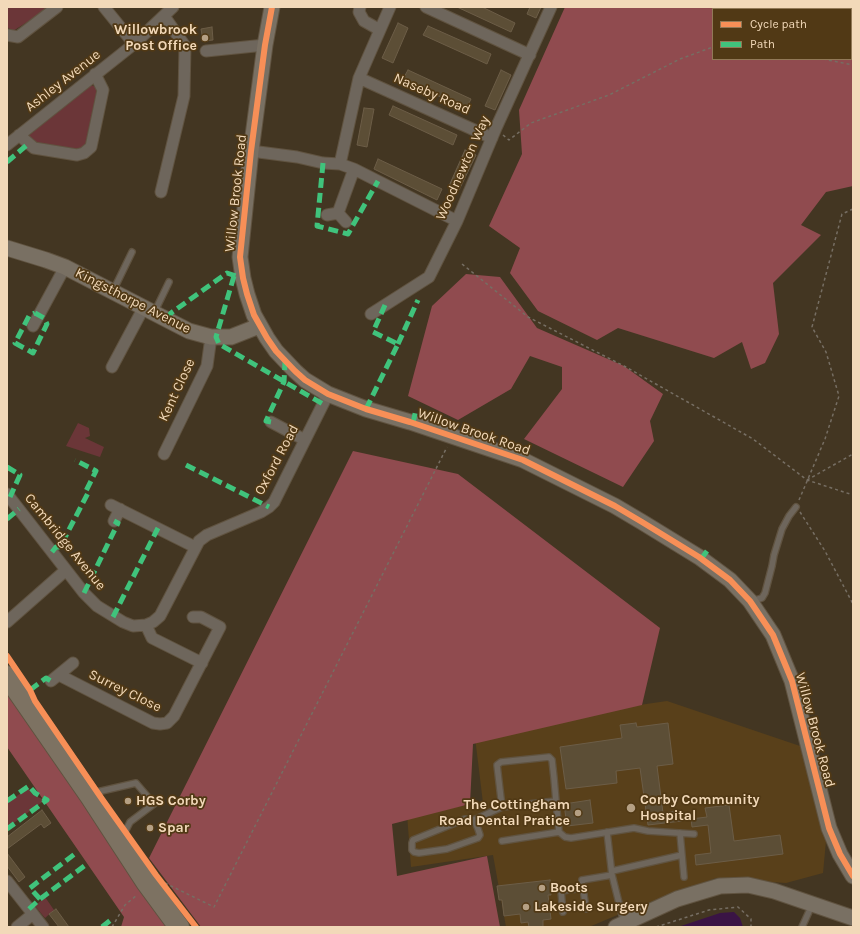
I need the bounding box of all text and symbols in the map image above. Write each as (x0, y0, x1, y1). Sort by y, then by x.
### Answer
legend (712, 8, 852, 60)
text: Cycle path (750, 17, 807, 31)
place label: Willowbrook Post Office (114, 22, 197, 54)
marker: Willowbrook Post Office (200, 33, 210, 43)
text: Path (750, 37, 775, 51)
street label: Ashley Avenue (22, 46, 104, 116)
street label: Naseby Road (391, 70, 473, 118)
street label: Woodnewton Way (432, 113, 494, 223)
street label: Willow Brook Road (221, 133, 251, 253)
street label: Kingsthorpe Avenue (72, 265, 194, 337)
street label: Kent Close (155, 356, 199, 424)
street label: Willow Brook Road (415, 405, 533, 459)
street label: Oxford Road (251, 422, 303, 498)
street label: Cambridge Avenue (21, 490, 109, 594)
street label: Surrey Close (86, 666, 164, 716)
street label: Willow Brook Road (792, 671, 838, 789)
place label: Corby Community Hospital (640, 792, 760, 824)
place label: HGS Corby (136, 793, 206, 809)
marker: HGS Corby (123, 796, 133, 806)
place label: The Cottingham Road Dental Pratice (439, 797, 570, 830)
marker: Corby Community Hospital (625, 802, 637, 814)
marker: The Cottingham Road Dental Pratice (573, 808, 583, 818)
place label: Spar (158, 820, 189, 836)
marker: Spar (145, 823, 155, 833)
place label: Boots (550, 880, 588, 896)
marker: Boots (537, 883, 547, 893)
place label: Lakeside Surgery (534, 899, 648, 915)
marker: Lakeside Surgery (521, 902, 531, 912)

